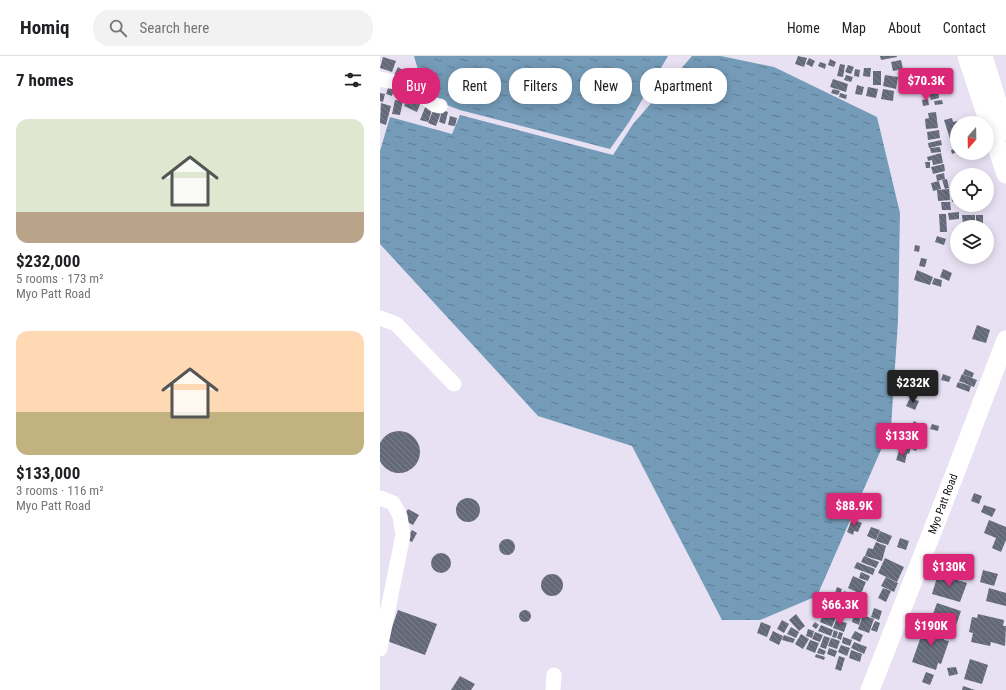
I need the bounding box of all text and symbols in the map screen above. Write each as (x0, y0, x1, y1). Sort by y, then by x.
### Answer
search box (93, 10, 373, 46)
text: Homiq (20, 16, 69, 39)
icon: search (107, 17, 129, 39)
text: Search here (139, 19, 209, 37)
text: Home (787, 20, 820, 36)
text: Map (842, 20, 866, 36)
text: About (888, 20, 921, 36)
text: Contact (943, 20, 986, 36)
chip: Buy (392, 68, 440, 104)
chip: Rent (448, 68, 501, 104)
chip: Filters (509, 68, 572, 104)
chip: New (580, 68, 632, 104)
chip: Apartment (640, 68, 727, 104)
pin: $70.3K (893, 68, 959, 102)
icon: filters (342, 69, 364, 91)
text: 7 homes (16, 70, 74, 90)
text: $70.3K (907, 73, 945, 88)
north arrow (950, 116, 994, 160)
map controls (950, 116, 994, 264)
icon: home (154, 145, 226, 217)
button: locate (950, 168, 994, 212)
button: layers (950, 220, 994, 264)
text: $232,000 (16, 251, 80, 271)
text: 5 rooms · 173 m² (16, 271, 103, 286)
text: Myo Patt Road (16, 286, 91, 301)
icon: home (154, 357, 226, 429)
pin: $232K (885, 370, 941, 404)
text: $232K (896, 375, 930, 390)
pin: $133K (874, 423, 930, 457)
text: $133K (885, 428, 919, 443)
text: $133,000 (16, 463, 80, 483)
street label: Myo Patt Road (926, 472, 960, 536)
text: 3 rooms · 116 m² (16, 483, 103, 498)
pin: $88.9K (821, 493, 887, 527)
text: Myo Patt Road (16, 498, 91, 513)
text: $88.9K (835, 498, 873, 513)
pin: $130K (921, 554, 977, 588)
text: $130K (932, 559, 966, 574)
pin: $66.3K (807, 592, 873, 626)
text: $66.3K (821, 597, 859, 612)
pin: $190K (903, 613, 959, 647)
text: $190K (914, 618, 948, 633)

